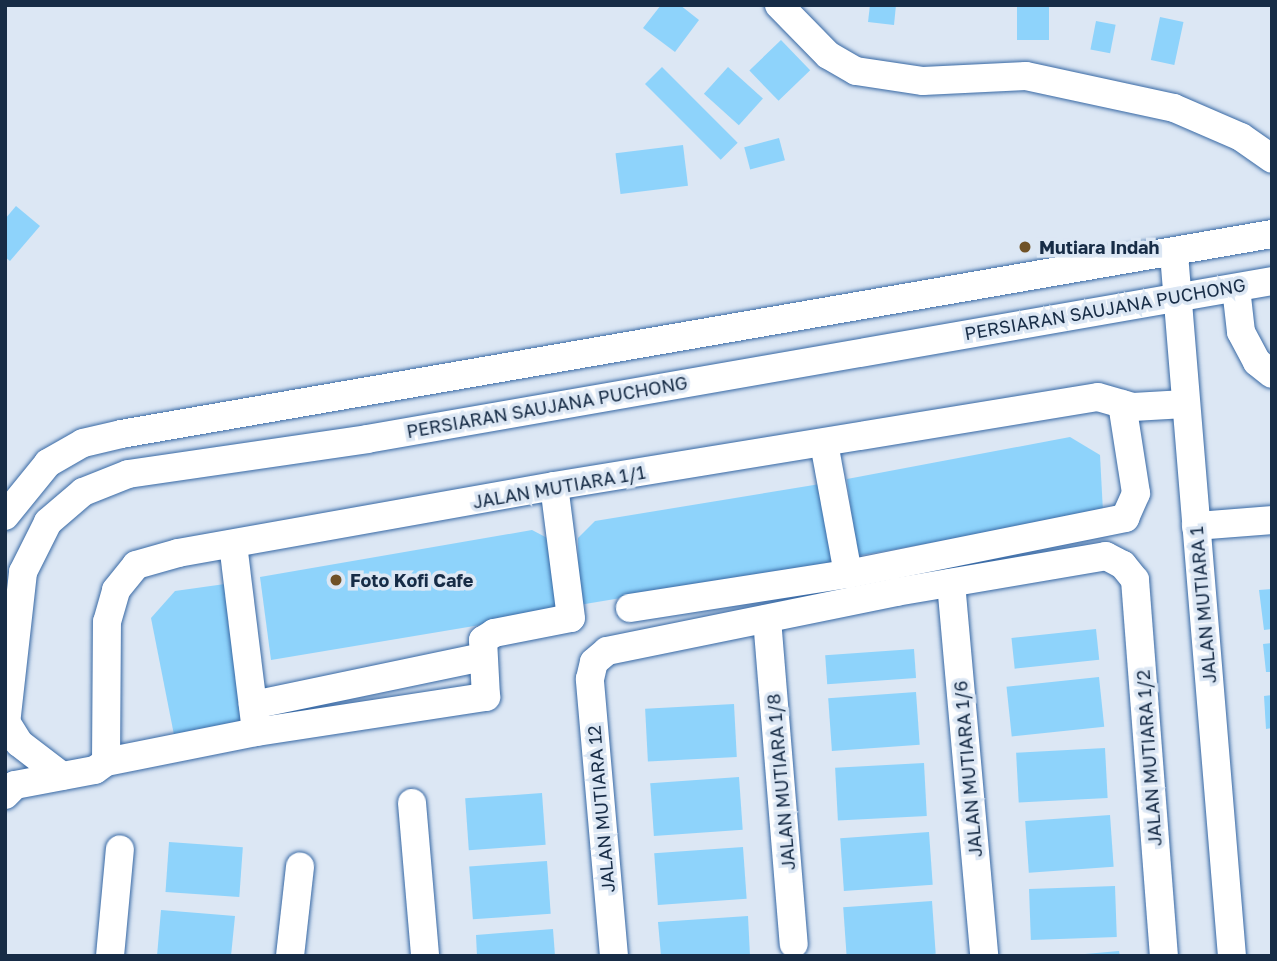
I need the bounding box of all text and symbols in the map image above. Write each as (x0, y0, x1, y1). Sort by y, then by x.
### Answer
place label: Mutiara Indah (1039, 236, 1159, 258)
marker: Mutiara Indah (1017, 239, 1033, 255)
street label: PERSIARAN SAUJANA PUCHONG (963, 274, 1247, 344)
street label: PERSIARAN SAUJANA PUCHONG (405, 372, 689, 442)
street label: JALAN MUTIARA 1/1 (471, 461, 647, 513)
street label: JALAN MUTIARA 1 (1185, 526, 1221, 684)
place label: Foto Kofi Cafe (350, 569, 473, 591)
marker: Foto Kofi Cafe (328, 572, 344, 588)
street label: JALAN MUTIARA 1/2 (1132, 669, 1166, 847)
street label: JALAN MUTIARA 1/6 (950, 680, 986, 858)
street label: JALAN MUTIARA 1/8 (763, 693, 799, 871)
street label: JALAN MUTIARA 12 (583, 724, 619, 894)

